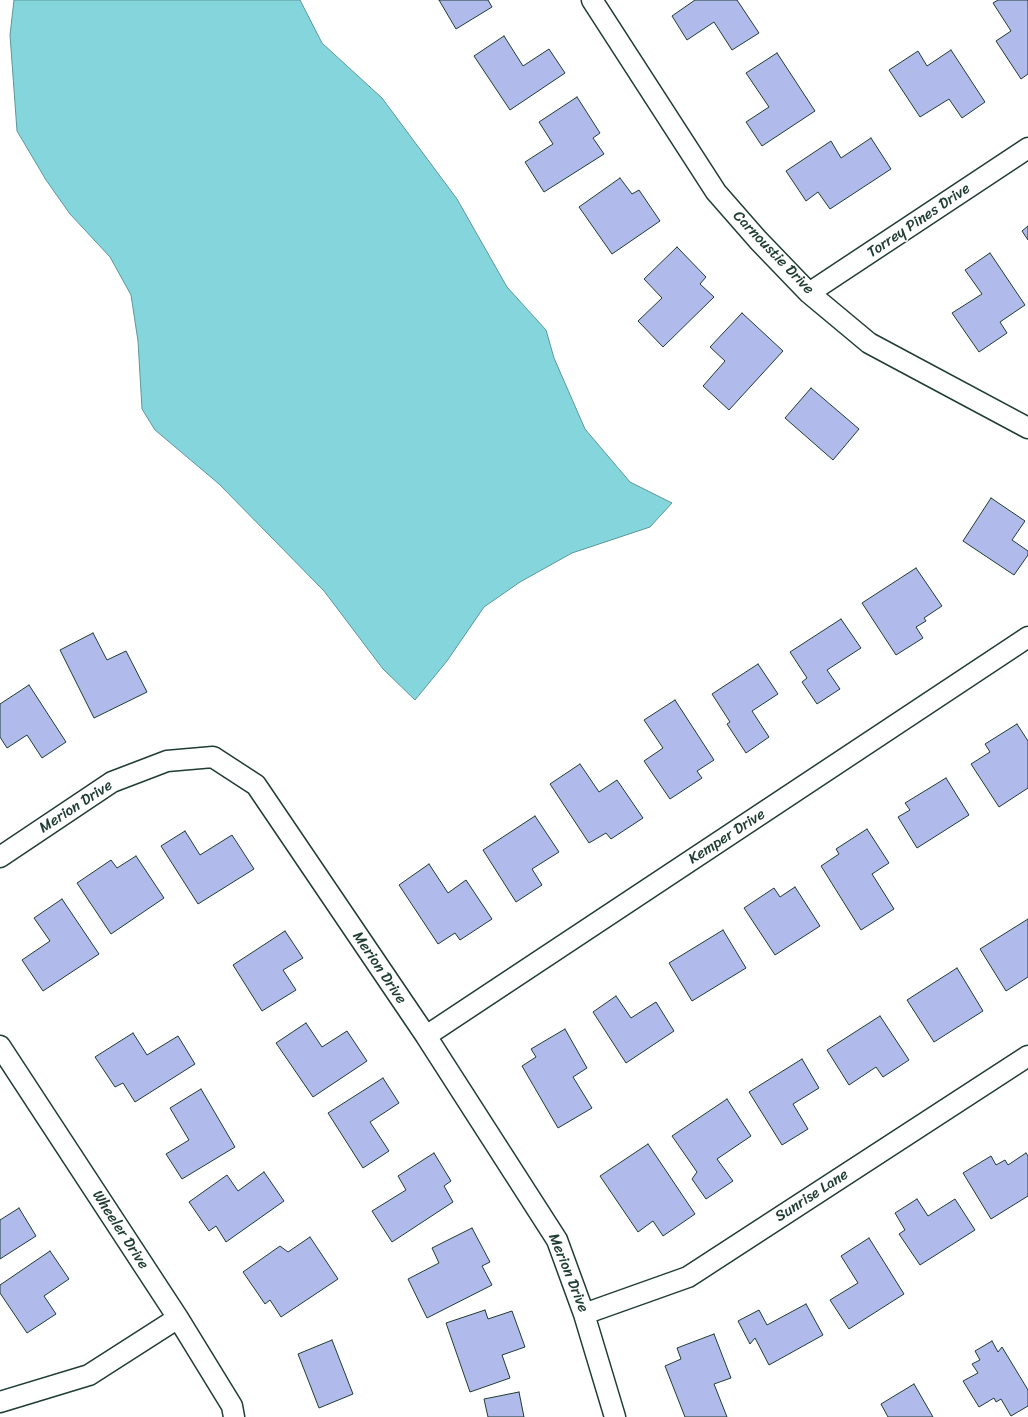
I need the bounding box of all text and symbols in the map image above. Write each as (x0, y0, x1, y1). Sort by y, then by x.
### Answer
street label: Torrey Pines Drive (864, 180, 974, 262)
street label: Carnoustie Drive (729, 207, 817, 299)
street label: Merion Drive (36, 777, 116, 837)
street label: Kemper Drive (685, 805, 769, 869)
street label: Merion Drive (348, 928, 410, 1008)
street label: Sunrise Lane (772, 1166, 852, 1226)
street label: Wheeler Drive (88, 1187, 152, 1273)
street label: Merion Drive (544, 1231, 592, 1315)

